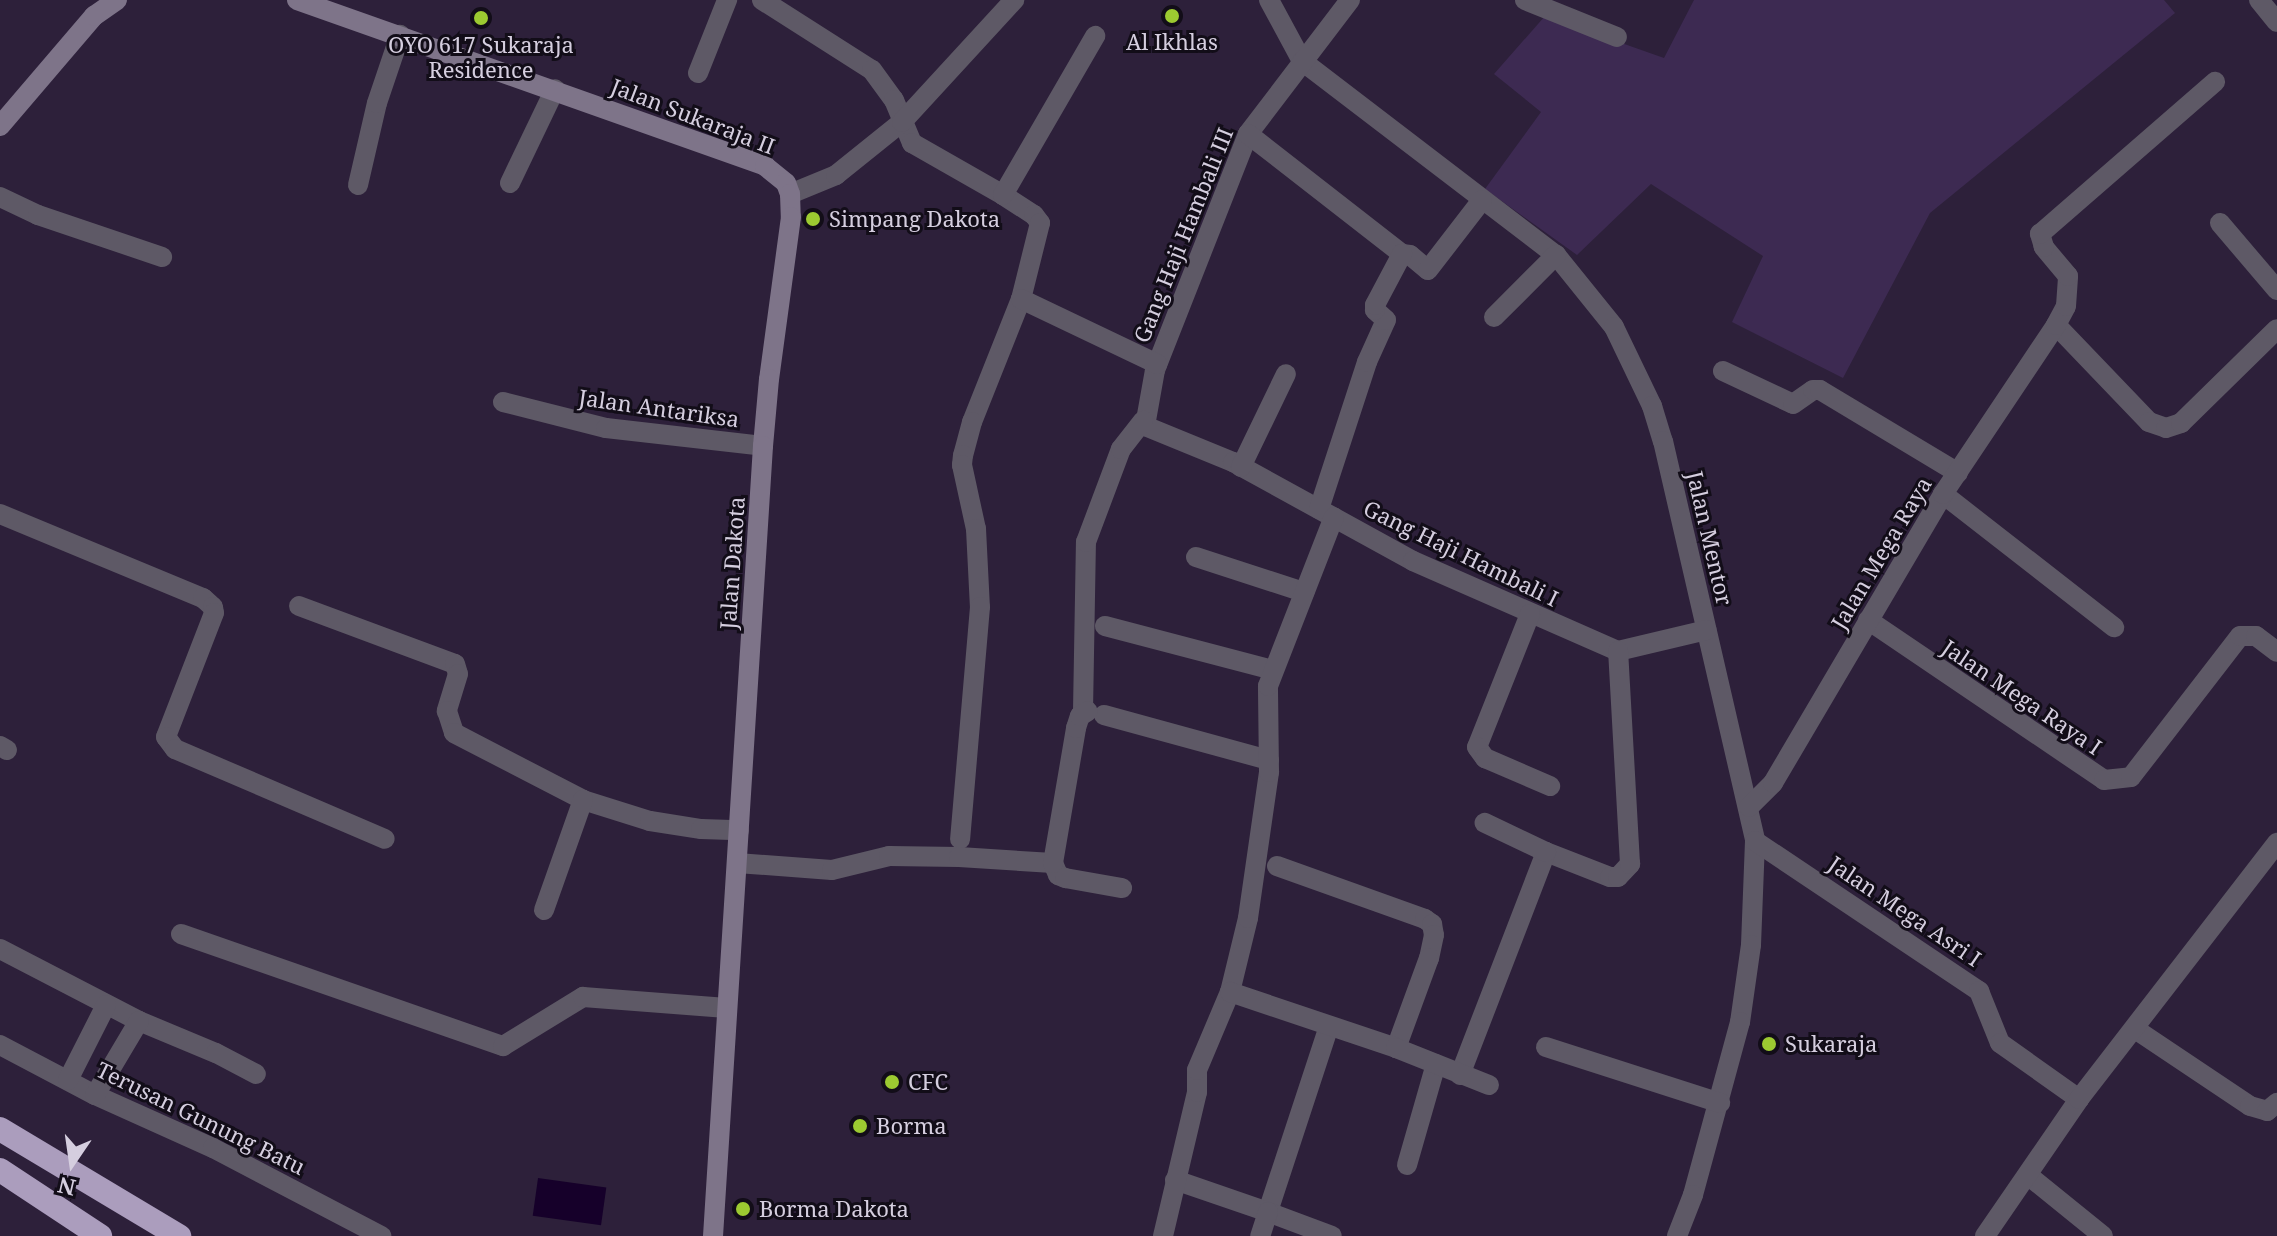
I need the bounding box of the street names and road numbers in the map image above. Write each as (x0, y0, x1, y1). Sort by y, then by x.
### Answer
street label: Jalan Sukaraja II (607, 73, 779, 159)
street label: Gang Haji Hambali III (1128, 124, 1238, 346)
street label: Jalan Antariksa (577, 384, 741, 432)
street label: Jalan Mentor (1682, 468, 1738, 608)
street label: Jalan Mega Raya (1825, 472, 1937, 634)
street label: Gang Haji Hambali I (1359, 494, 1563, 612)
street label: Jalan Dakota (714, 496, 750, 630)
street label: Jalan Mega Raya I (1937, 634, 2107, 760)
street label: Jalan Mega Asri I (1824, 850, 1986, 972)
street label: Terusan Gunung Batu (92, 1056, 310, 1180)

